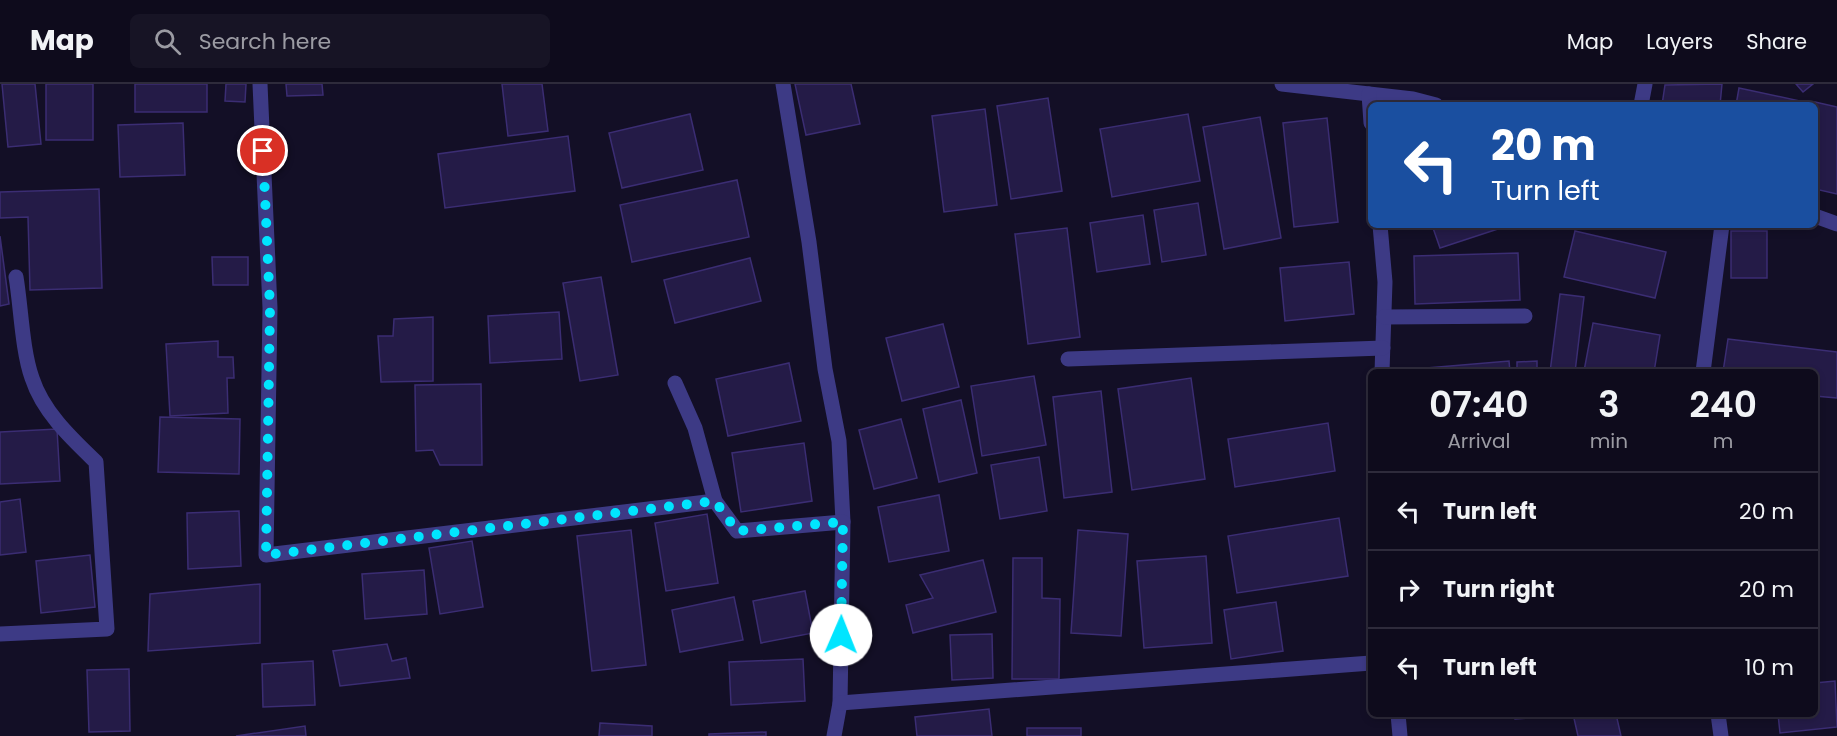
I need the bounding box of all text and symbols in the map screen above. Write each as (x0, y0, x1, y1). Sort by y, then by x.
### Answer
search box (130, 14, 550, 68)
text: Map (30, 21, 94, 60)
icon: search (151, 25, 184, 58)
text: Search here (199, 26, 331, 57)
text: Map (1567, 27, 1613, 56)
text: Layers (1646, 27, 1713, 56)
text: Share (1746, 27, 1807, 56)
text: 20 m (1491, 116, 1596, 175)
pin (237, 125, 288, 176)
icon: left (1392, 126, 1470, 204)
icon: arrive (246, 134, 279, 167)
text: Turn left (1491, 172, 1600, 209)
text: 07:40 (1429, 379, 1529, 430)
text: 3 (1598, 379, 1620, 430)
text: 240 (1689, 379, 1757, 430)
text: Arrival (1447, 427, 1510, 455)
text: min (1590, 427, 1628, 455)
text: m (1713, 427, 1733, 455)
icon: left (1392, 495, 1425, 528)
text: Turn left (1443, 496, 1537, 527)
text: 20 m (1739, 496, 1794, 527)
icon: right (1392, 573, 1425, 606)
text: Turn right (1443, 574, 1554, 605)
text: 20 m (1739, 574, 1794, 605)
position arrow (809, 603, 873, 667)
icon: left (1392, 651, 1425, 684)
text: Turn left (1443, 652, 1537, 683)
text: 10 m (1745, 652, 1794, 683)

